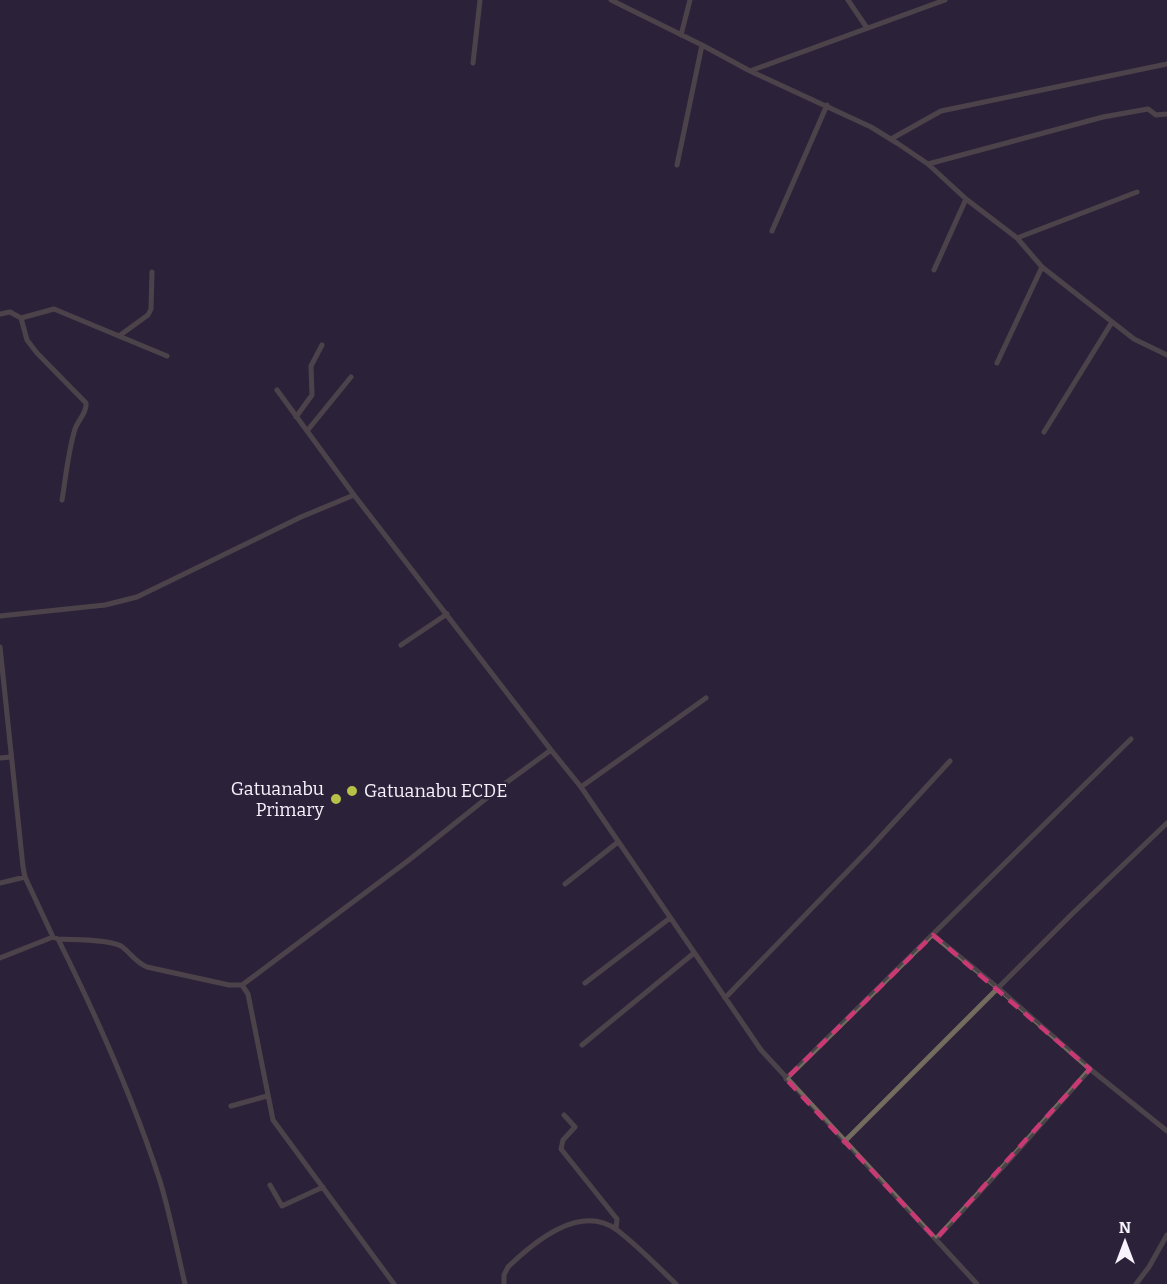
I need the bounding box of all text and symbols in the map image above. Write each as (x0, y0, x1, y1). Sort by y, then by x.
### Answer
place label: Gatuanabu Primary (231, 778, 324, 821)
place label: Gatuanabu ECDE (364, 780, 507, 802)
marker: Gatuanabu ECDE (345, 784, 359, 798)
marker: Gatuanabu Primary (329, 792, 343, 806)
north arrow (1095, 1212, 1155, 1272)
text: N (1119, 1218, 1131, 1237)

